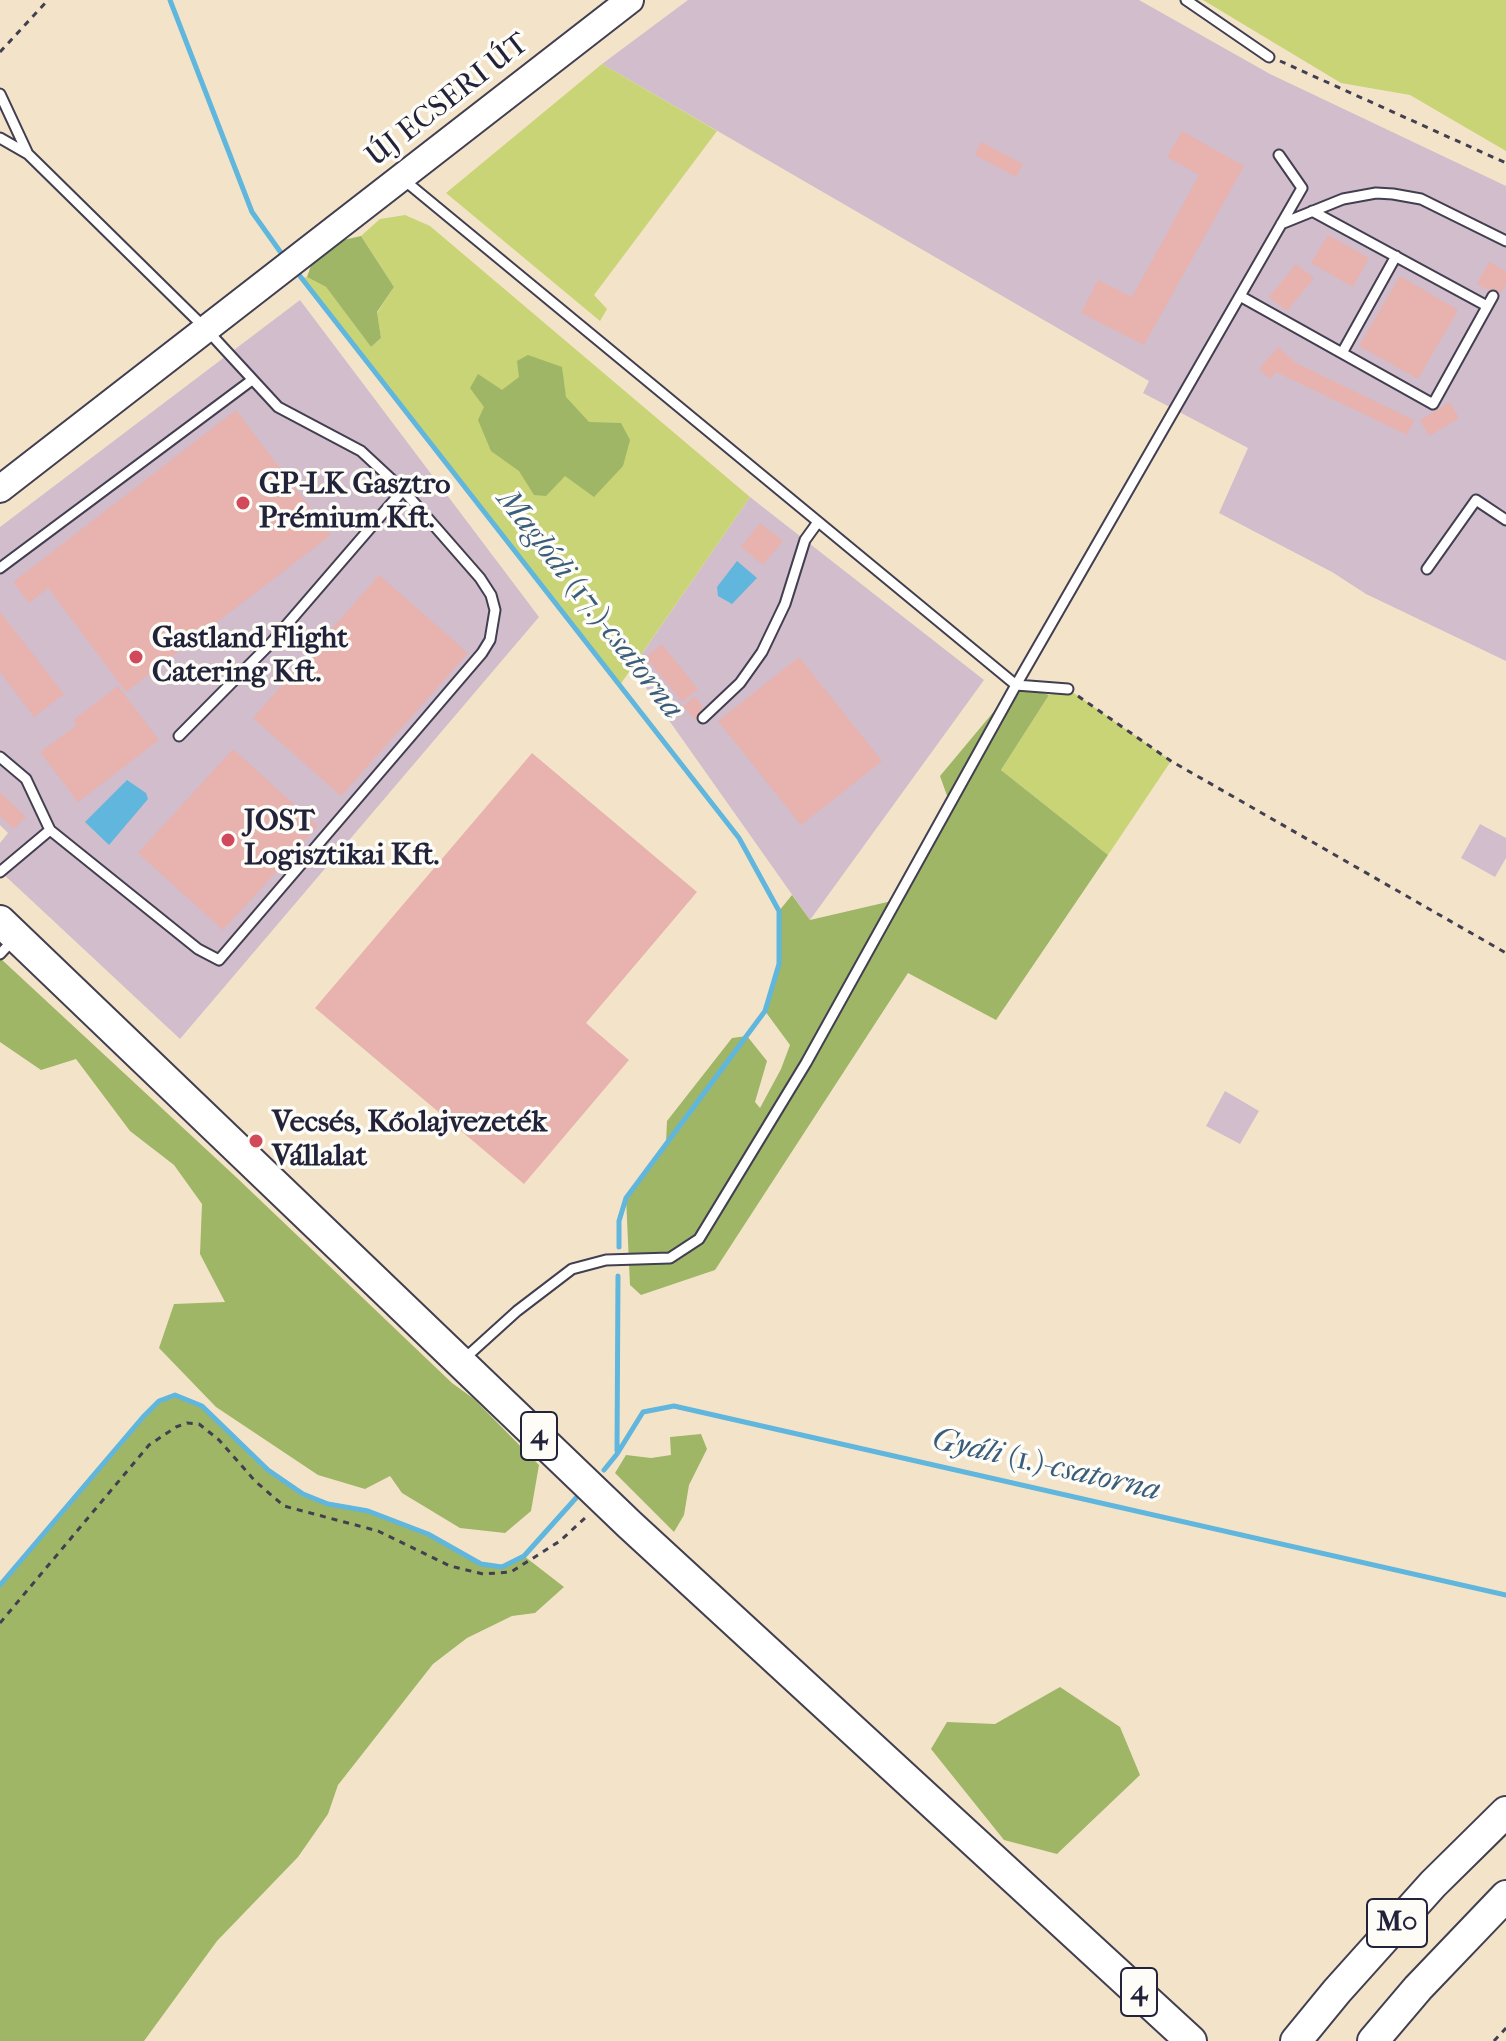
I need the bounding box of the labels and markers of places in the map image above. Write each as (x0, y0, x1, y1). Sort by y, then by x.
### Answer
place label: GP-LK Gasztro Prémium Kft. (259, 468, 450, 538)
marker: GP-LK Gasztro Prémium Kft. (234, 494, 252, 512)
place label: Gastland Flight Catering Kft. (152, 622, 348, 692)
marker: Gastland Flight Catering Kft. (127, 648, 145, 666)
place label: JOST Logisztikai Kft. (244, 805, 439, 876)
marker: JOST Logisztikai Kft. (219, 831, 237, 849)
place label: Vecsés, Kőolajvezeték Vállalat (272, 1106, 547, 1176)
marker: Vecsés, Kőolajvezeték Vállalat (247, 1132, 265, 1150)

